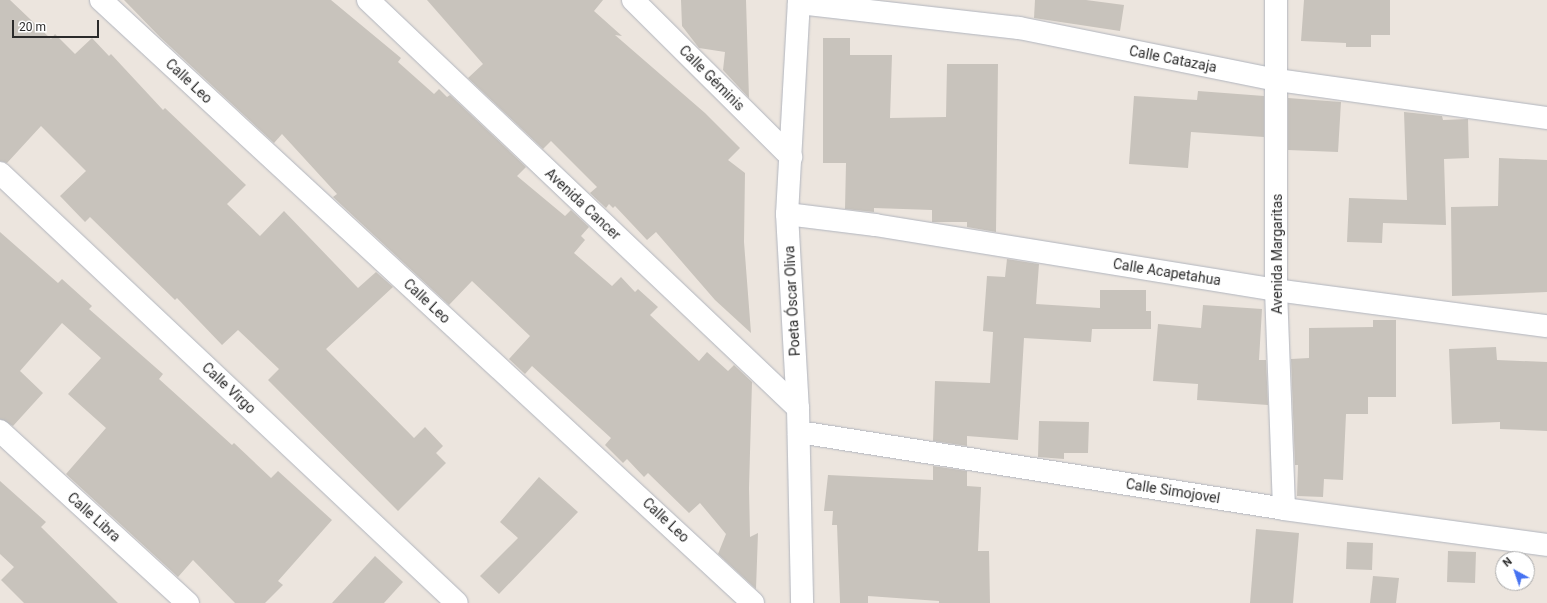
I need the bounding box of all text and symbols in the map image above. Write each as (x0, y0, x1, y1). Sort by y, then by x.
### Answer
scale bar (14, 12, 101, 38)
text: 20 m (19, 20, 46, 34)
street label: Calle Géminis (676, 42, 748, 114)
street label: Calle Catazaja (1128, 42, 1218, 76)
street label: Calle Leo (162, 55, 216, 107)
street label: Avenida Cancer (542, 165, 624, 243)
street label: Avenida Margaritas (1269, 194, 1285, 314)
street label: Poeta Óscar Oliva (781, 245, 803, 357)
street label: Calle Acapetahua (1112, 255, 1222, 289)
street label: Calle Leo (400, 275, 454, 327)
street label: Calle Virgo (199, 359, 259, 417)
street label: Calle Simojovel (1125, 475, 1221, 507)
street label: Calle Libra (64, 489, 124, 545)
street label: Calle Leo (639, 494, 693, 546)
north arrow (1495, 551, 1535, 591)
text: N (1500, 555, 1515, 570)

